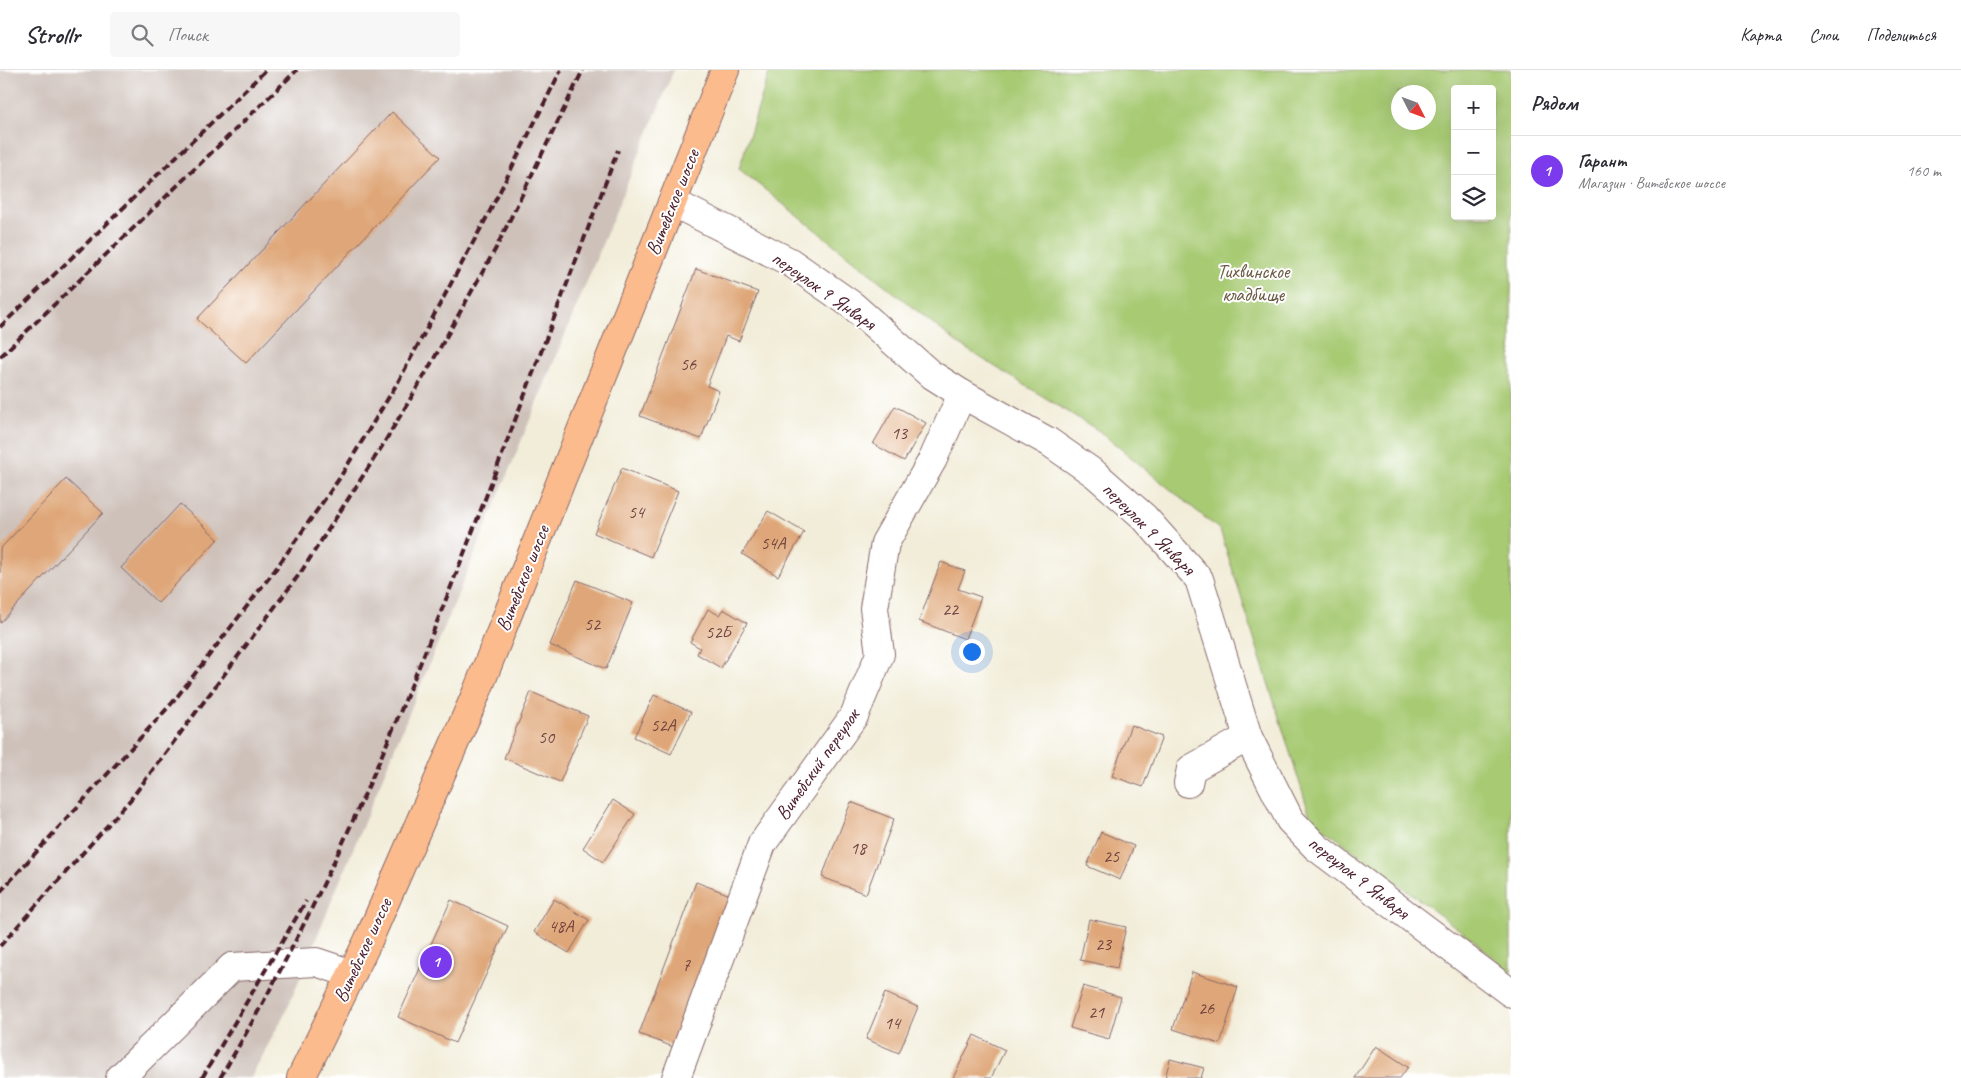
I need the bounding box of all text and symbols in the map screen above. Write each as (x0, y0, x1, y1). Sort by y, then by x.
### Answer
search box (110, 12, 460, 57)
text: Strollr (25, 20, 80, 50)
icon: search (128, 21, 156, 49)
text: Поиск (168, 23, 208, 47)
text: Карта (1740, 24, 1781, 46)
text: Слои (1809, 24, 1838, 46)
text: Поделиться (1866, 24, 1936, 46)
north arrow (1391, 85, 1436, 130)
map controls (1451, 85, 1496, 220)
button: + (1451, 85, 1496, 130)
text: Рядом (1531, 90, 1578, 116)
button: − (1451, 130, 1496, 175)
street label: Витебское шоссе (640, 144, 706, 259)
text: Гарант (1578, 149, 1627, 173)
text: 1 (1543, 161, 1551, 181)
text: 160 m (1907, 161, 1941, 181)
text: Магазин · Витебское шоссе (1578, 173, 1725, 193)
button: layers (1451, 175, 1496, 220)
street label: переулок 9 Января (767, 245, 882, 337)
park label: Тихвинское кладбище (1217, 259, 1291, 307)
house number: 56 (680, 353, 697, 375)
house number: 13 (891, 422, 909, 444)
street label: переулок 9 Января (1097, 477, 1202, 581)
house number: 54 (628, 501, 646, 523)
street label: Витебское шоссе (490, 520, 556, 635)
house number: 54А (760, 532, 787, 554)
house number: 22 (942, 598, 960, 620)
house number: 52 (584, 613, 602, 635)
house number: 52Б (705, 621, 734, 643)
your location (959, 639, 985, 665)
street label: Витебский переулок (770, 702, 866, 825)
house number: 52А (650, 714, 677, 736)
house number: 50 (538, 726, 556, 748)
street label: переулок 9 Января (1303, 830, 1416, 926)
house number: 18 (850, 837, 868, 859)
house number: 25 (1103, 845, 1120, 867)
street label: Витебское шоссе (327, 893, 398, 1006)
house number: 48А (548, 915, 575, 937)
house number: 23 (1095, 933, 1113, 955)
pin: 1 (420, 943, 452, 981)
house number: 7 (682, 954, 691, 976)
house number: 26 (1198, 997, 1215, 1019)
house number: 21 (1088, 1001, 1105, 1023)
house number: 14 (884, 1012, 902, 1034)

